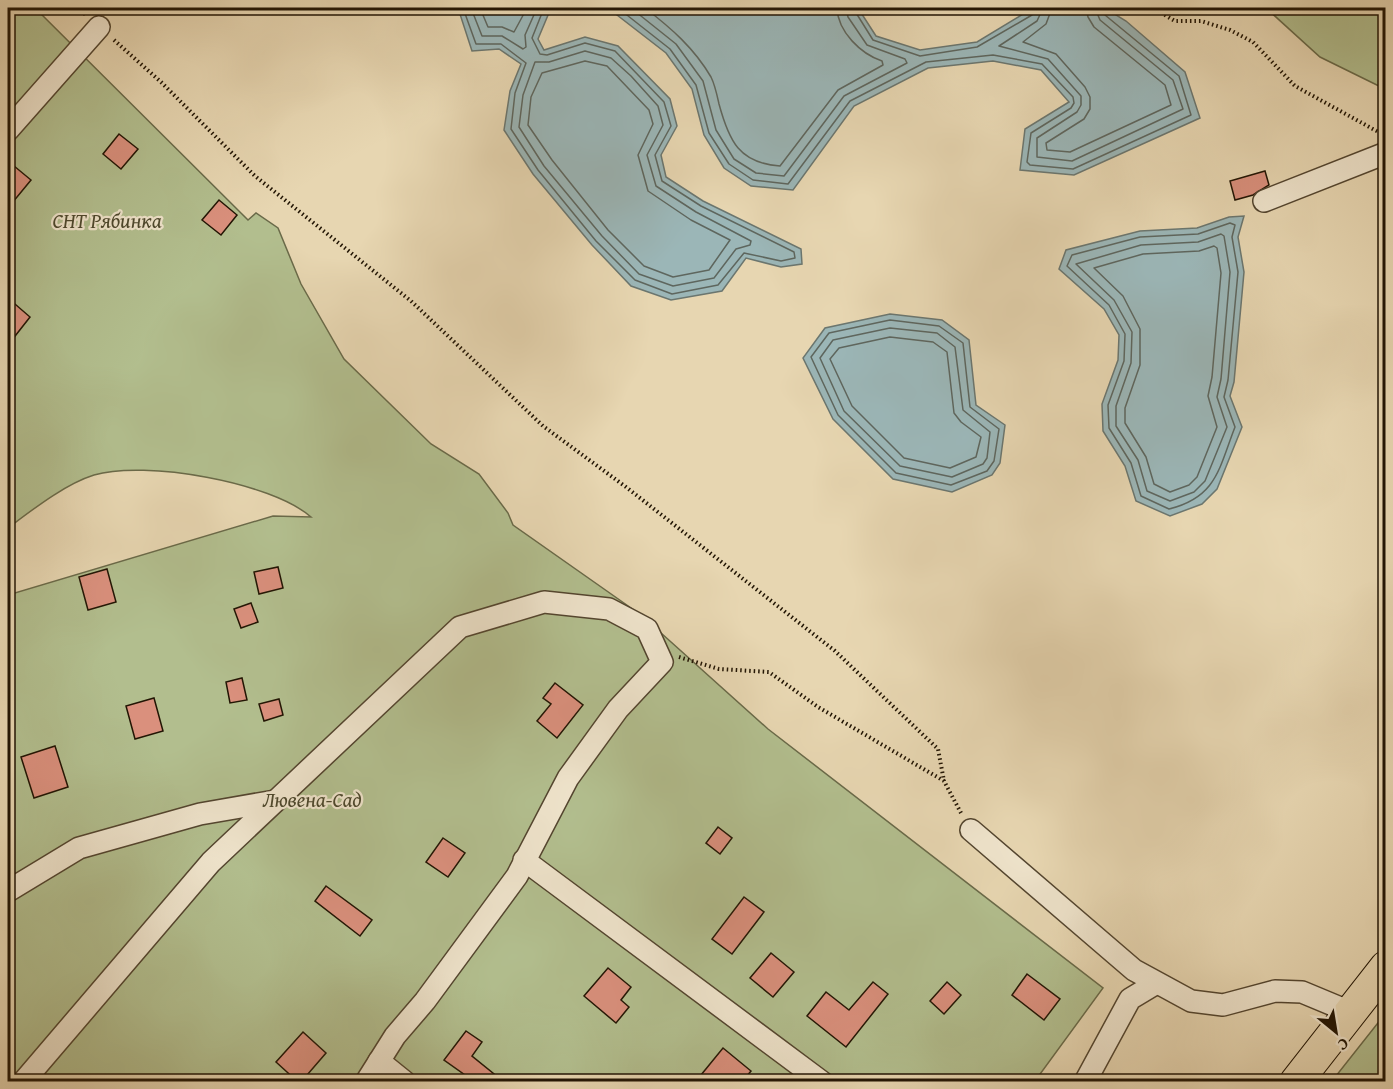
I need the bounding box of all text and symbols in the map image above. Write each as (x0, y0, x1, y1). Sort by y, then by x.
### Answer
park label: СНТ Рябинка (52, 205, 162, 236)
park label: Лювена-Сад (262, 784, 362, 815)
north arrow (1306, 1002, 1366, 1062)
text: С (1334, 1032, 1353, 1058)

